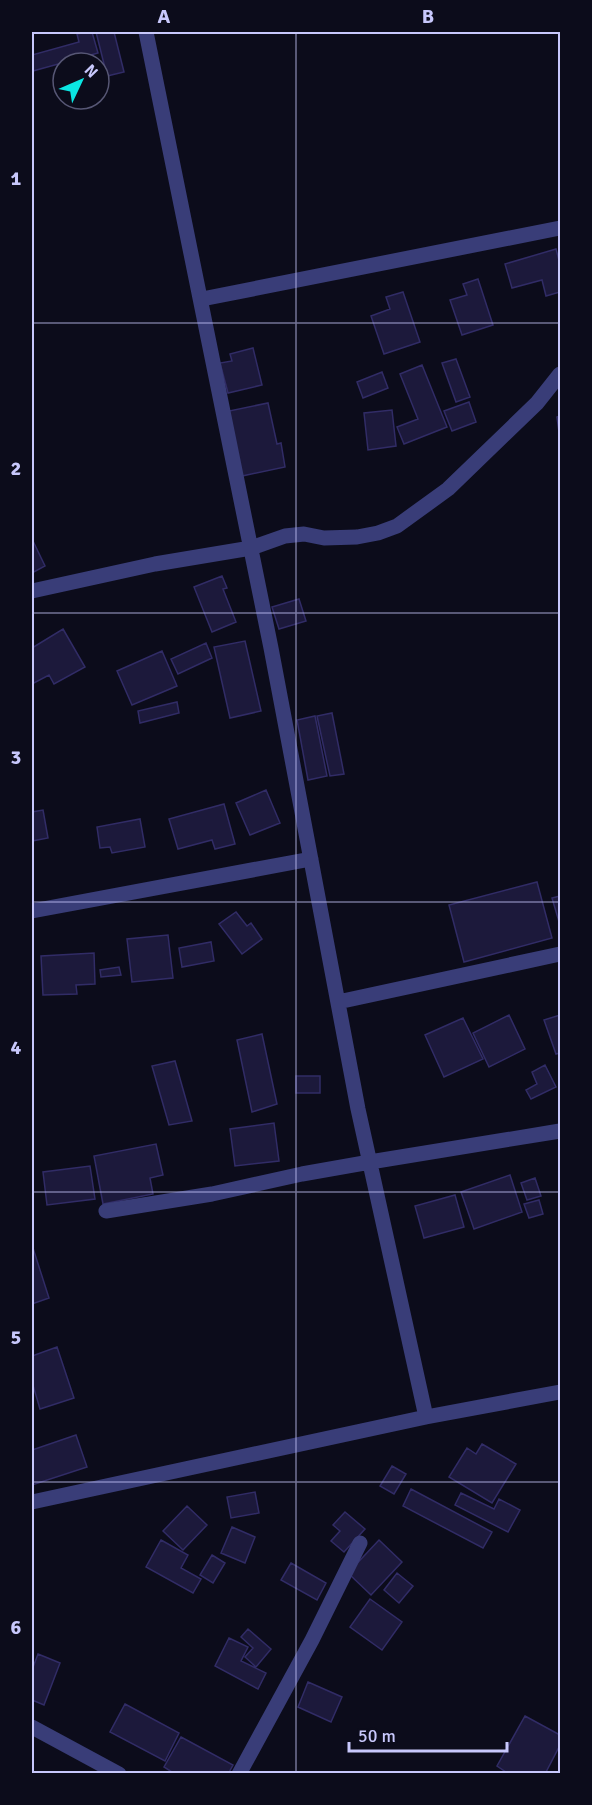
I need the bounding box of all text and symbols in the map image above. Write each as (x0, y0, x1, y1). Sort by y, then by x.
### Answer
text: A (158, 4, 171, 29)
text: B (422, 4, 434, 29)
north arrow (51, 51, 111, 111)
text: N (80, 60, 102, 82)
text: 1 (11, 166, 22, 191)
text: 2 (11, 456, 21, 481)
text: 3 (11, 745, 21, 770)
text: 4 (11, 1035, 22, 1060)
text: 5 (11, 1325, 21, 1350)
text: 6 (11, 1615, 22, 1640)
scale bar (349, 1715, 506, 1753)
text: 50 m (358, 1725, 396, 1747)

